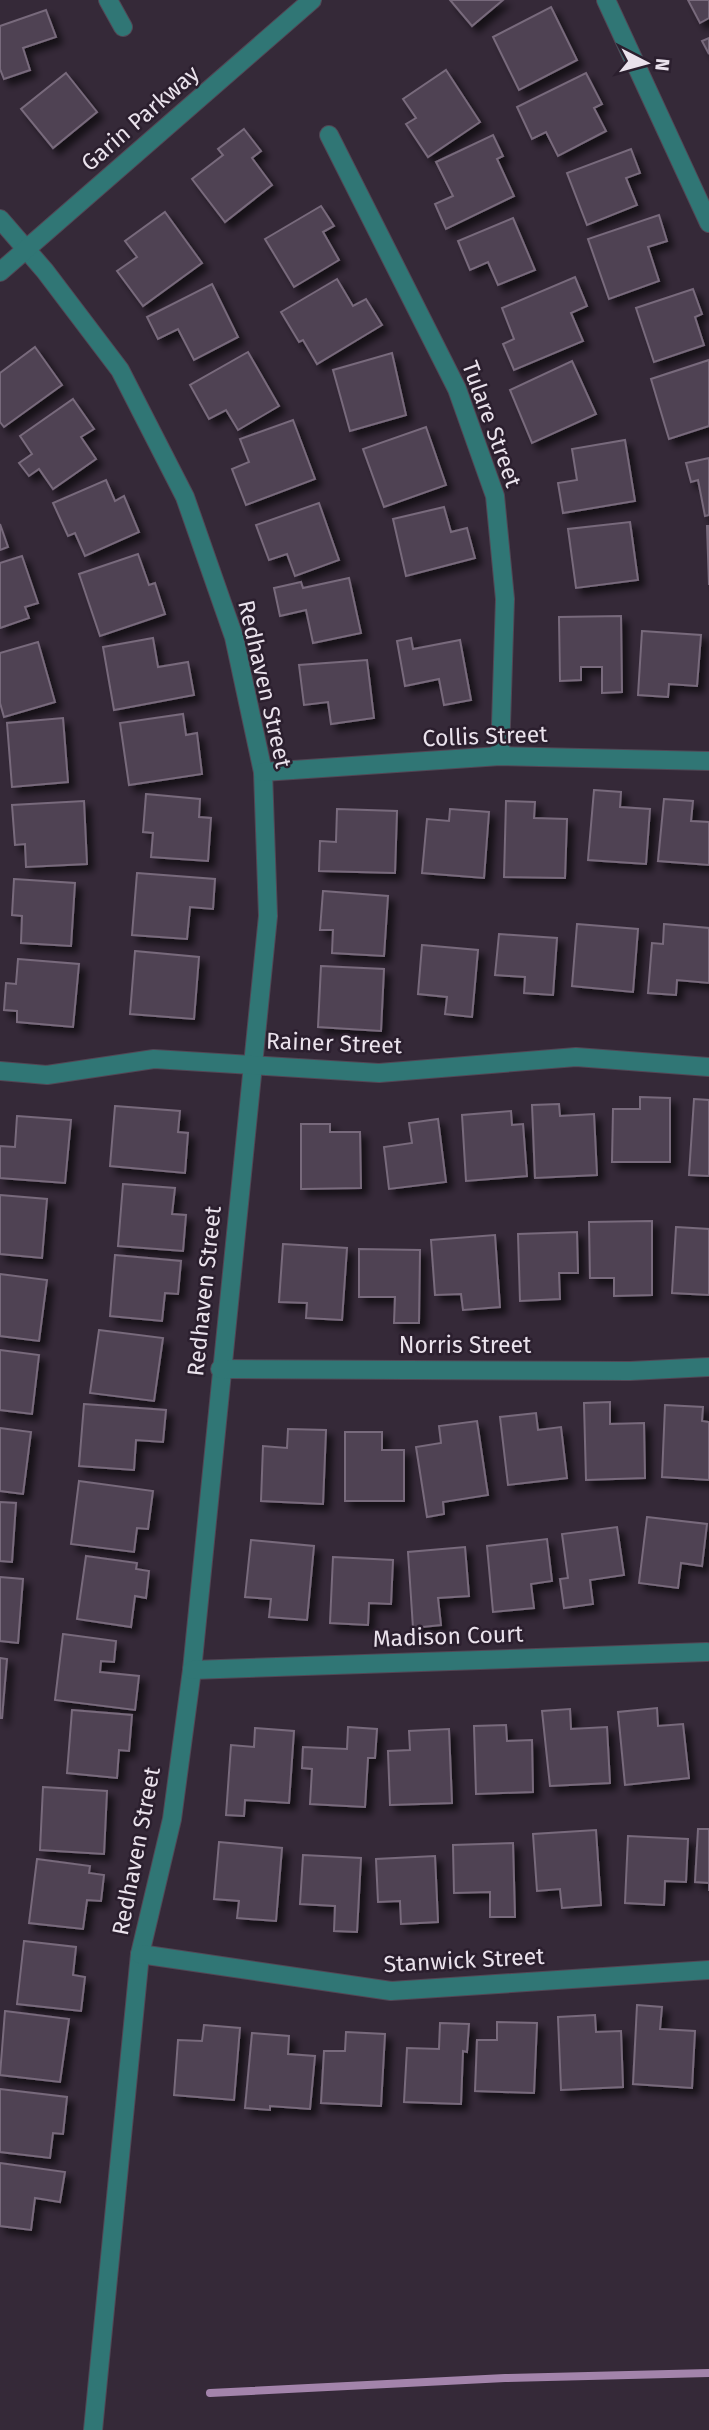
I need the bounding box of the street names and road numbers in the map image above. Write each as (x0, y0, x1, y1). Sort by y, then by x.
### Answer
street label: Garin Parkway (75, 59, 205, 177)
street label: Tulare Street (456, 357, 528, 492)
street label: Redhaven Street (232, 597, 298, 771)
street label: Collis Street (422, 720, 549, 752)
street label: Rainer Street (266, 1027, 403, 1059)
street label: Redhaven Street (181, 1204, 227, 1378)
street label: Norris Street (399, 1331, 532, 1359)
street label: Madison Court (372, 1619, 525, 1653)
street label: Redhaven Street (106, 1764, 166, 1938)
street label: Stanwick Street (383, 1942, 546, 1978)

